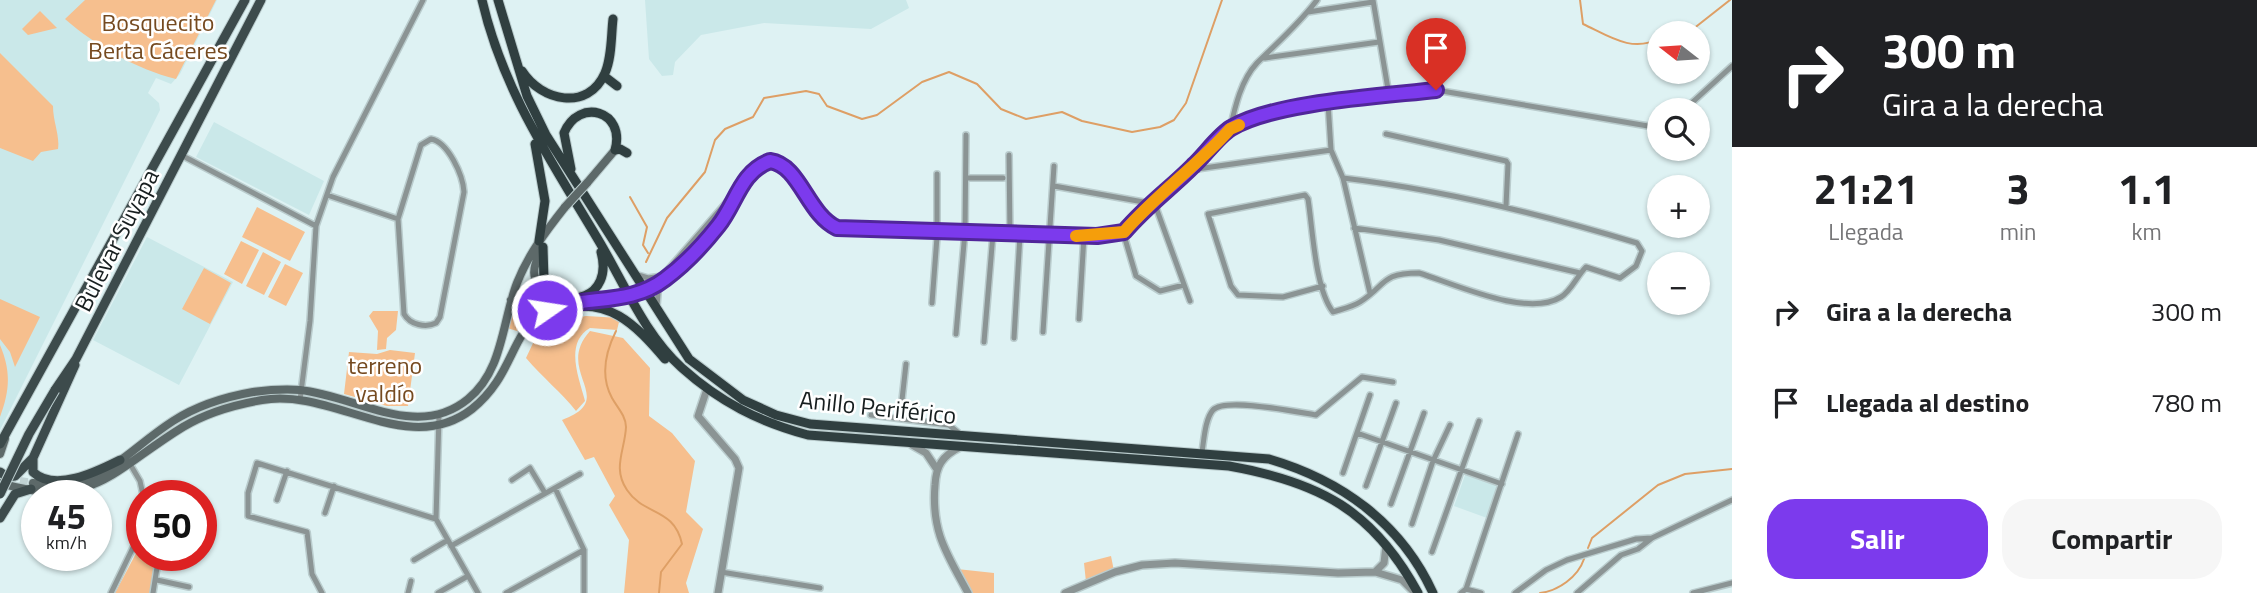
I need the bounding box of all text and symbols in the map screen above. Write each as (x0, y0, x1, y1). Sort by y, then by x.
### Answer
park label: Bosquecito Berta Cáceres (88, 4, 228, 68)
text: 300 m (1882, 12, 2016, 87)
pin (1406, 18, 1466, 90)
north arrow (1647, 21, 1710, 84)
map controls (1647, 21, 1710, 315)
icon: right (1767, 28, 1858, 119)
icon: arrive (1417, 29, 1455, 67)
text: Gira a la derecha (1882, 80, 2104, 128)
button: search (1647, 98, 1710, 161)
text: 21:21 (1813, 156, 1918, 220)
text: 3 (2006, 156, 2030, 220)
text: 1.1 (2118, 156, 2176, 220)
street label: Bulevar Suyapa (65, 162, 167, 318)
button: + (1647, 175, 1710, 238)
text: Llegada (1828, 214, 1903, 249)
text: min (2000, 214, 2036, 249)
text: km (2132, 214, 2162, 249)
button: − (1647, 252, 1710, 315)
position arrow (510, 273, 584, 347)
text: Gira a la derecha (1826, 292, 2012, 331)
text: 300 m (2151, 292, 2222, 331)
icon: right (1767, 293, 1805, 331)
park label: terreno valdío (348, 347, 422, 411)
street label: Anillo Periférico (798, 381, 958, 433)
text: Llegada al destino (1826, 383, 2029, 422)
text: 780 m (2151, 383, 2222, 422)
icon: arrive (1767, 384, 1805, 422)
speed limit sign: 50 (126, 480, 217, 571)
text: 45 (47, 489, 86, 543)
button: Salir (1767, 499, 1988, 579)
button: Compartir (2002, 499, 2222, 579)
text: km/h (46, 529, 87, 556)

